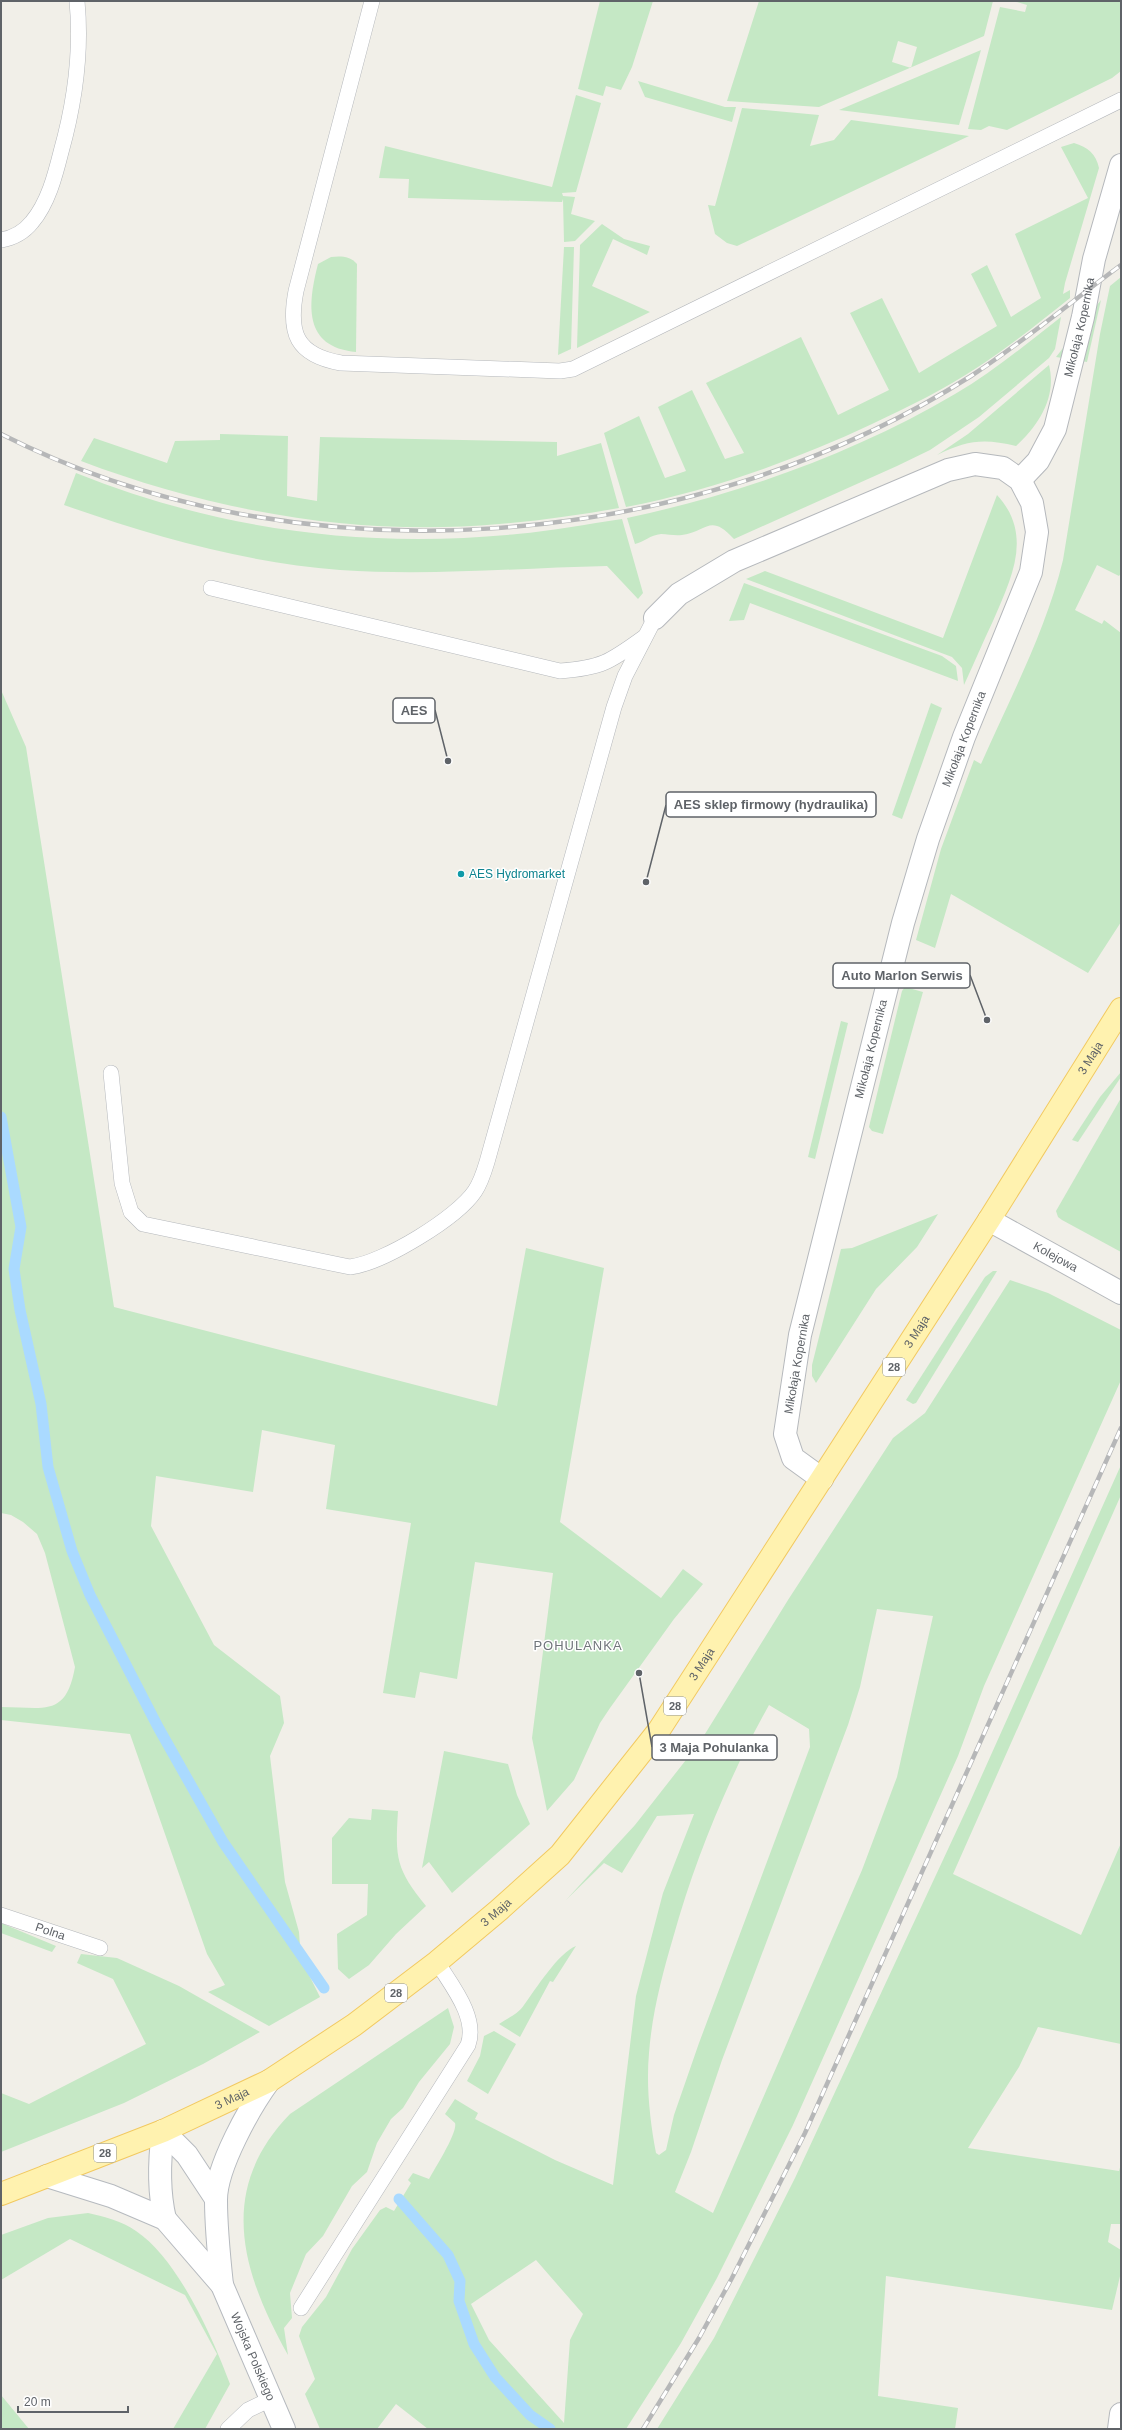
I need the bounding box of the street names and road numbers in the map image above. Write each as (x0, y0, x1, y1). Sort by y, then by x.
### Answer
street label: Mikołaja Kopernika (1061, 276, 1097, 378)
street label: Mikołaja Kopernika (939, 689, 989, 789)
street label: Mikołaja Kopernika (852, 998, 890, 1100)
street label: 3 Maja (1075, 1039, 1106, 1077)
street label: Kolejowa (1031, 1239, 1081, 1275)
street label: 3 Maja (901, 1312, 933, 1351)
street label: Mikołaja Kopernika (781, 1313, 813, 1415)
road number: 28 (883, 1358, 905, 1376)
street label: 3 Maja (686, 1645, 717, 1683)
road number: 28 (664, 1697, 686, 1715)
street label: 3 Maja (478, 1895, 514, 1929)
street label: Polna (34, 1920, 67, 1943)
road number: 28 (385, 1984, 407, 2002)
street label: 3 Maja (213, 2084, 251, 2113)
road number: 28 (94, 2144, 116, 2162)
street label: Wojska Polskiego (228, 2310, 278, 2403)

